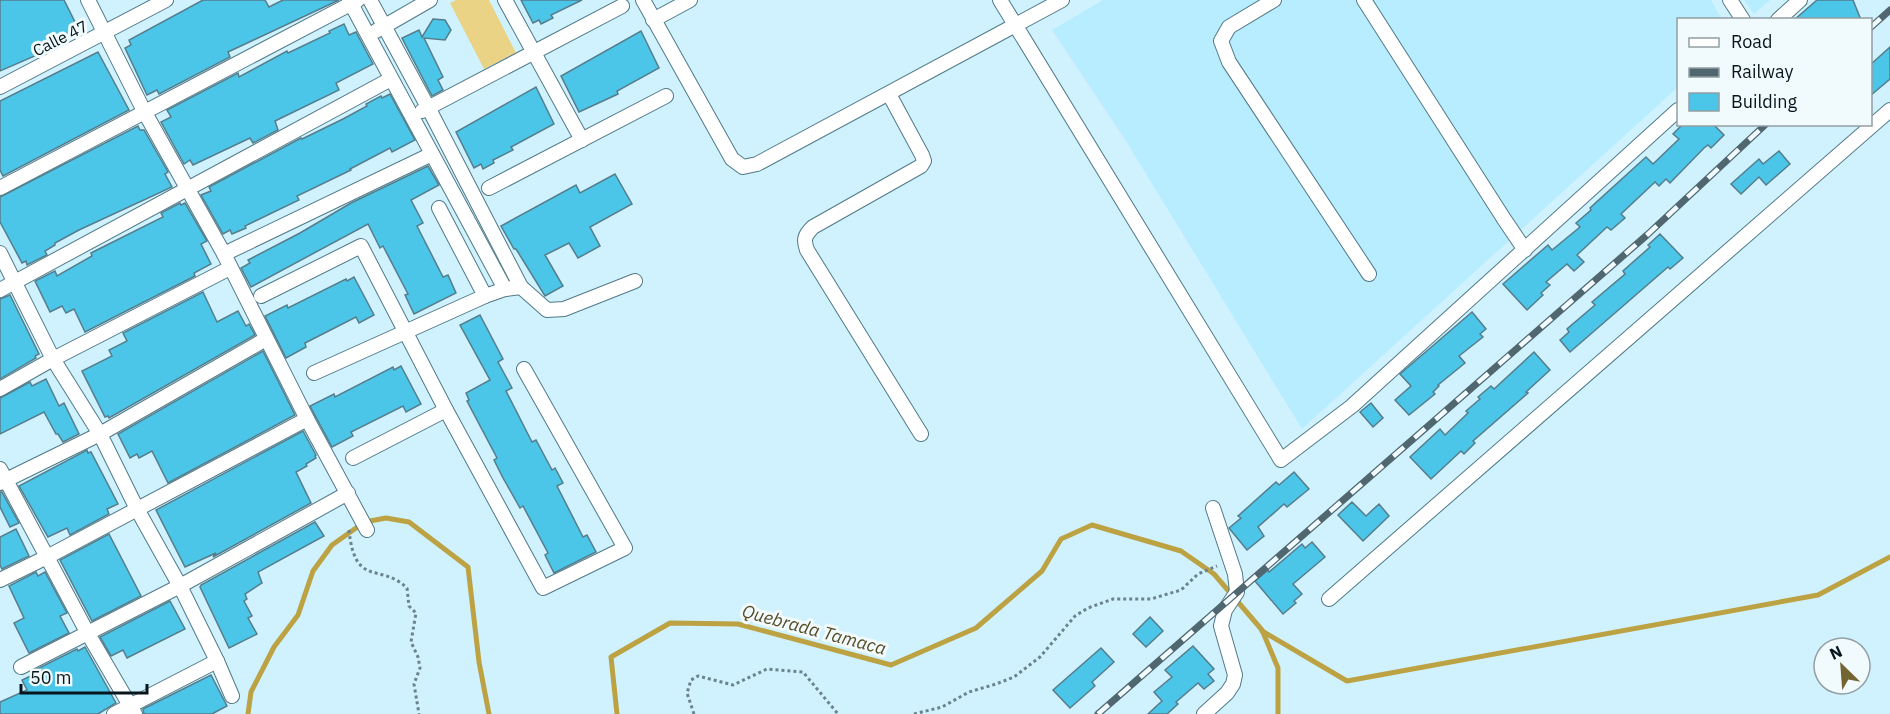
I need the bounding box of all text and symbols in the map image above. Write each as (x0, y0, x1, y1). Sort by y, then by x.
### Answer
street label: Calle 47 (29, 16, 91, 60)
legend (1677, 18, 1872, 126)
text: Road (1731, 30, 1772, 53)
text: Railway (1731, 60, 1793, 83)
text: Building (1731, 90, 1798, 113)
water label: Quebrada Tamaca (740, 599, 889, 660)
north arrow (1812, 636, 1872, 696)
text: N (1826, 641, 1845, 664)
scale bar (21, 657, 147, 695)
text: 50 m (30, 666, 72, 689)

